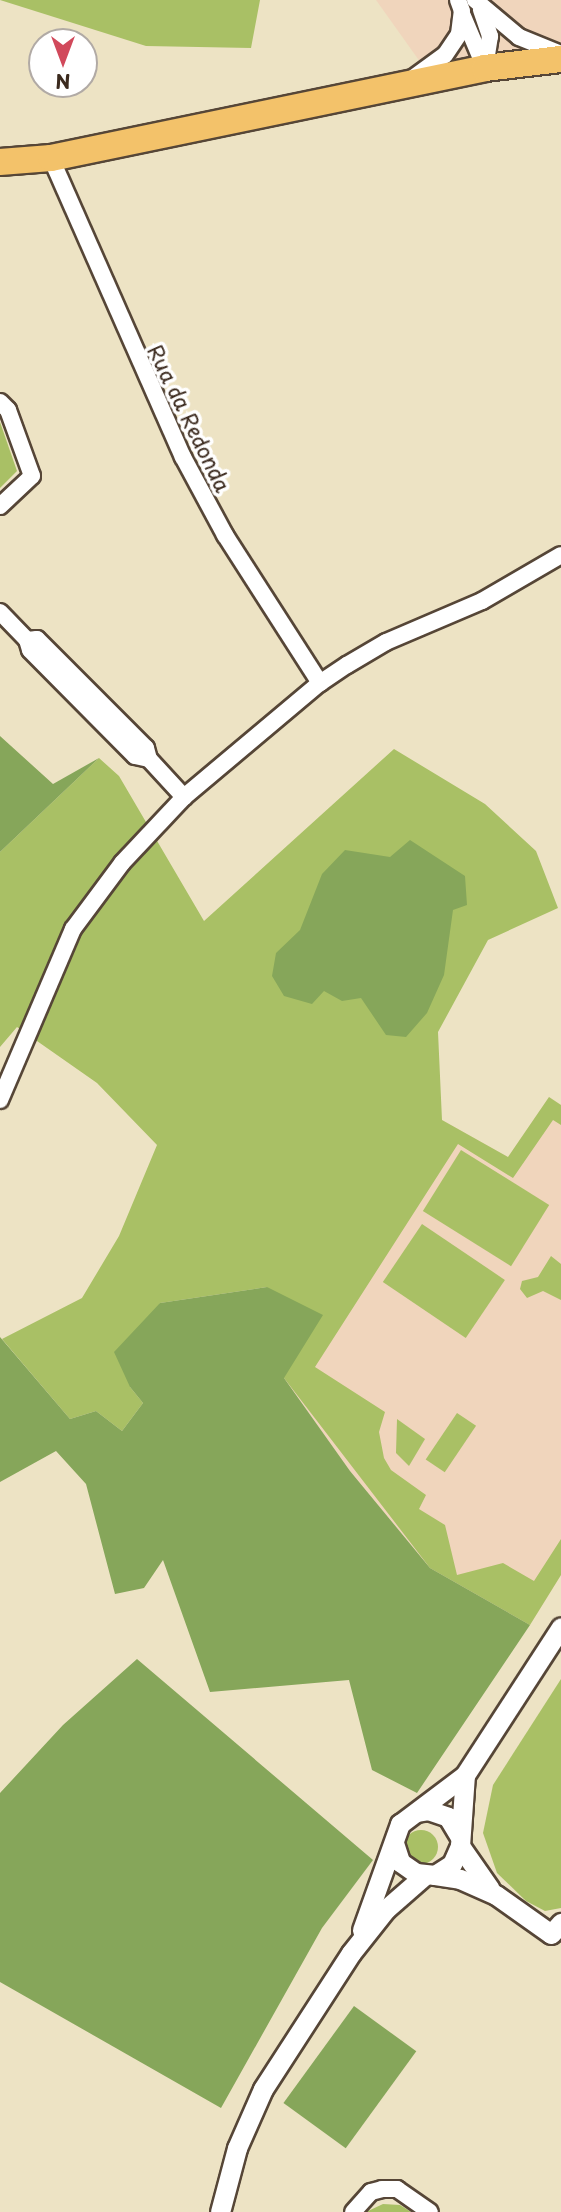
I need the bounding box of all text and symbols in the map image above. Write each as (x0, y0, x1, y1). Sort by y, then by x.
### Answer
north arrow (28, 28, 98, 98)
text: N (55, 68, 71, 96)
street label: Rua da Redonda (143, 338, 237, 498)

